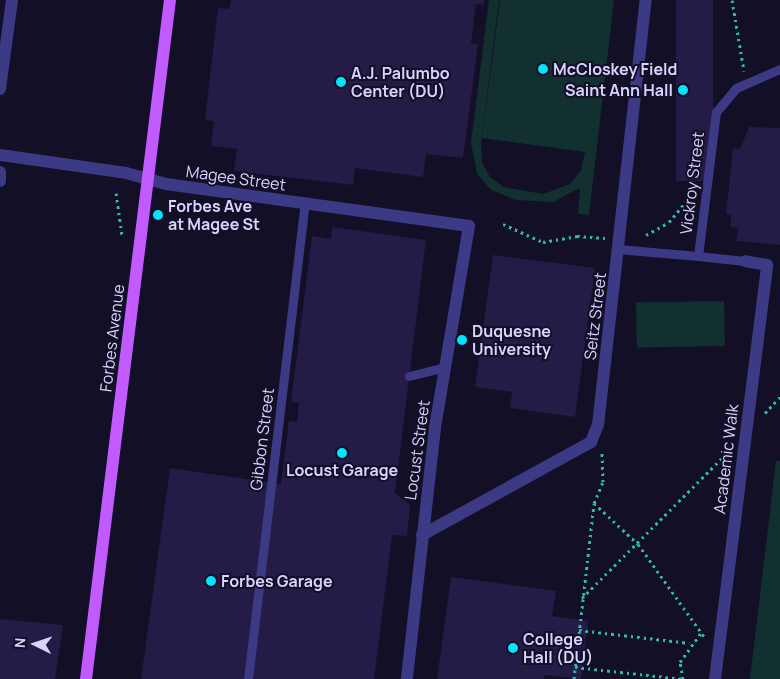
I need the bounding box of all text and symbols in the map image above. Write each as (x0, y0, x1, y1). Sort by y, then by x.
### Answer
place label: McCloskey Field (553, 59, 677, 79)
place label: A.J. Palumbo Center (DU) (351, 63, 450, 101)
marker: McCloskey Field (537, 63, 549, 75)
marker: A.J. Palumbo Center (DU) (335, 76, 347, 88)
place label: Saint Ann Hall (565, 80, 673, 100)
marker: Saint Ann Hall (677, 84, 689, 96)
street label: Vickroy Street (676, 131, 708, 235)
street label: Magee Street (185, 161, 287, 195)
place label: Forbes Ave at Magee St (168, 196, 260, 234)
marker: Forbes Ave at Magee St (152, 209, 164, 221)
street label: Seitz Street (580, 271, 610, 361)
street label: Forbes Avenue (96, 283, 128, 393)
place label: Duquesne University (472, 321, 551, 359)
marker: Duquesne University (456, 334, 468, 346)
street label: Gibbon Street (246, 387, 278, 491)
street label: Locust Street (400, 399, 434, 501)
street label: Academic Walk (710, 403, 742, 515)
marker: Locust Garage (336, 447, 348, 459)
place label: Locust Garage (286, 460, 398, 480)
place label: Forbes Garage (221, 571, 333, 591)
marker: Forbes Garage (205, 575, 217, 587)
north arrow (10, 619, 60, 669)
place label: College Hall (DU) (523, 629, 593, 667)
text: N (10, 637, 29, 649)
marker: College Hall (DU) (507, 642, 519, 654)

